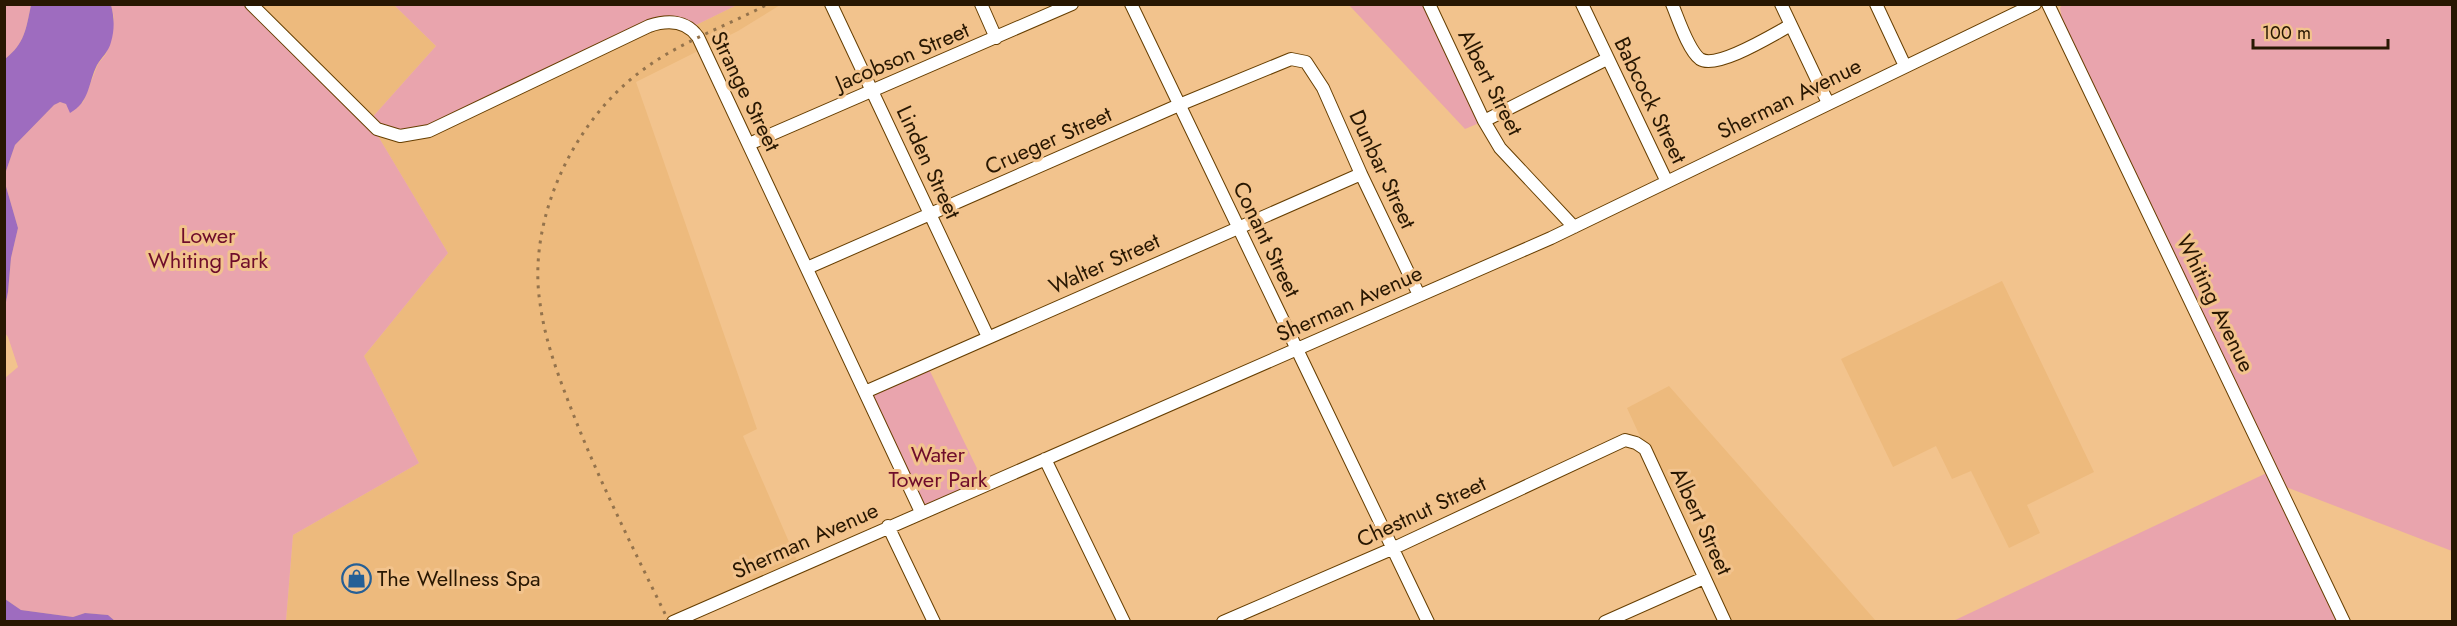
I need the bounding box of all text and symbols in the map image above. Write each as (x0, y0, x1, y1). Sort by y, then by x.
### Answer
scale bar (2253, 12, 2388, 50)
street label: Jacobson Street (827, 13, 974, 100)
text: 100 m (2262, 20, 2311, 46)
street label: Albert Street (1451, 23, 1532, 141)
street label: Strange Street (703, 26, 789, 157)
street label: Babcock Street (1607, 31, 1696, 169)
street label: Sherman Avenue (1711, 49, 1867, 147)
street label: Crueger Street (979, 97, 1117, 182)
street label: Linden Street (889, 100, 970, 225)
street label: Dunbar Street (1341, 104, 1425, 234)
street label: Conant Street (1225, 176, 1309, 303)
park label: Lower Whiting Park (148, 219, 268, 276)
street label: Walter Street (1043, 224, 1165, 302)
street label: Whiting Avenue (2169, 229, 2263, 377)
street label: Sherman Avenue (1271, 256, 1427, 350)
park label: Water Tower Park (888, 438, 988, 495)
street label: Albert Street (1663, 462, 1741, 581)
street label: Chestnut Street (1351, 467, 1492, 555)
street label: Sherman Avenue (727, 493, 883, 587)
shop icon: The Wellness Spa (340, 562, 372, 594)
place label: The Wellness Spa (377, 562, 541, 594)

